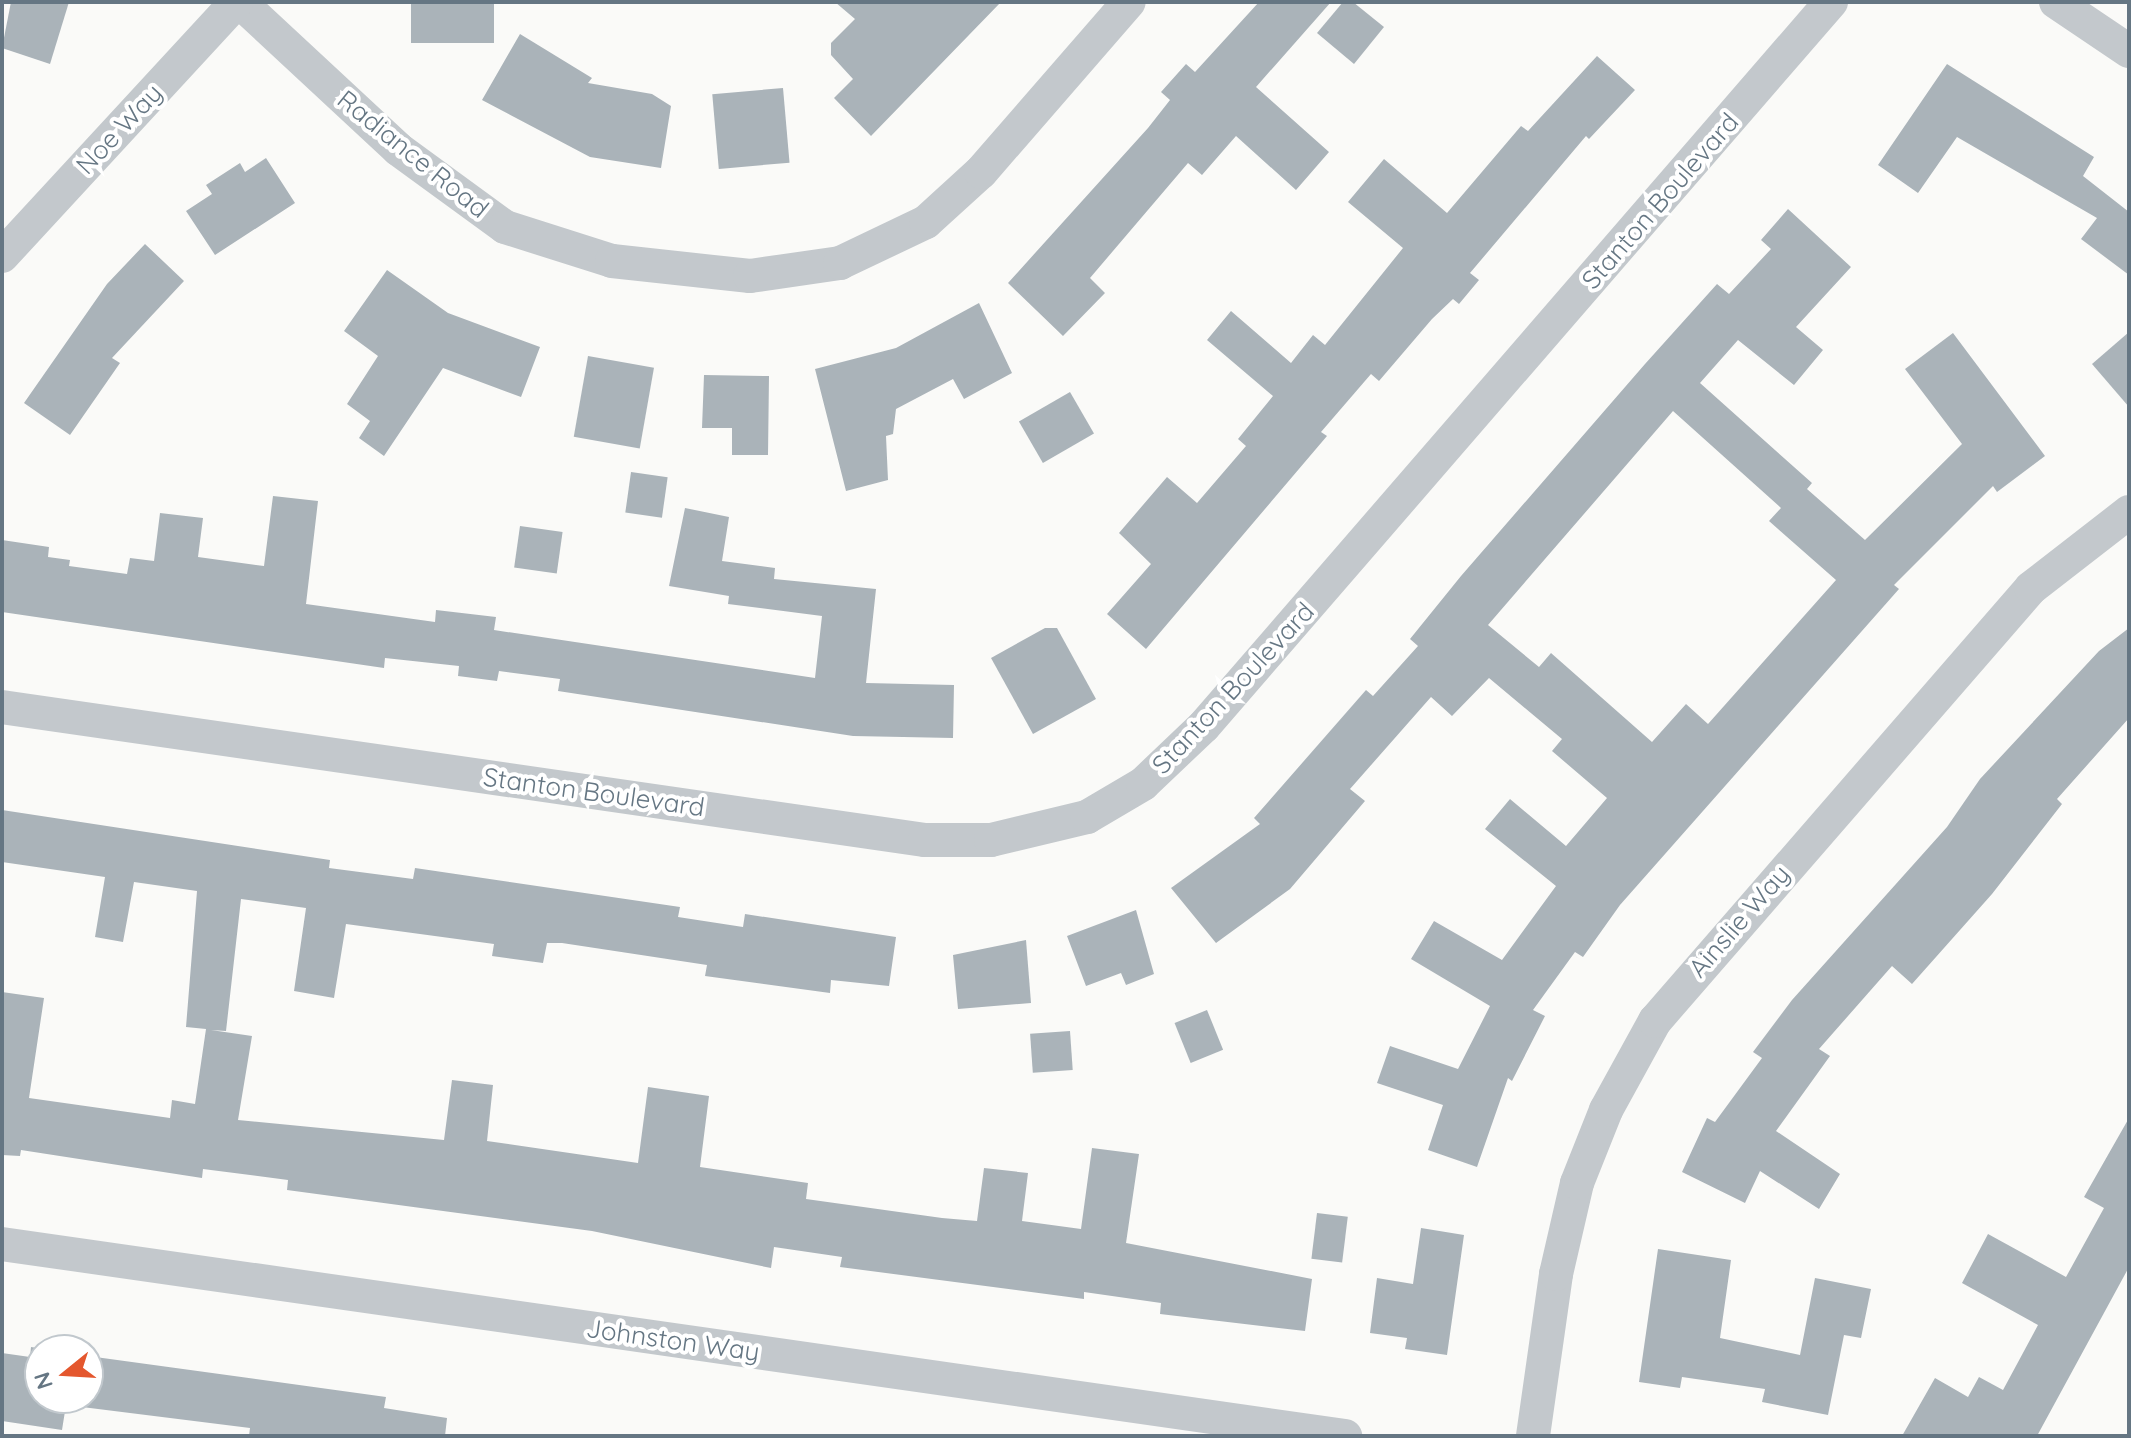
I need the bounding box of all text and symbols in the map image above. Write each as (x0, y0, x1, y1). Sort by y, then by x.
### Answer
street label: Noe Way (69, 77, 169, 181)
street label: Radiance Road (331, 84, 495, 224)
street label: Stanton Boulevard (1575, 107, 1745, 295)
street label: Stanton Boulevard (1146, 596, 1320, 780)
street label: Stanton Boulevard (481, 761, 707, 823)
street label: Ainslie Way (1682, 859, 1796, 983)
street label: Johnston Way (584, 1312, 762, 1368)
north arrow (24, 1334, 104, 1414)
text: N (27, 1369, 59, 1393)

